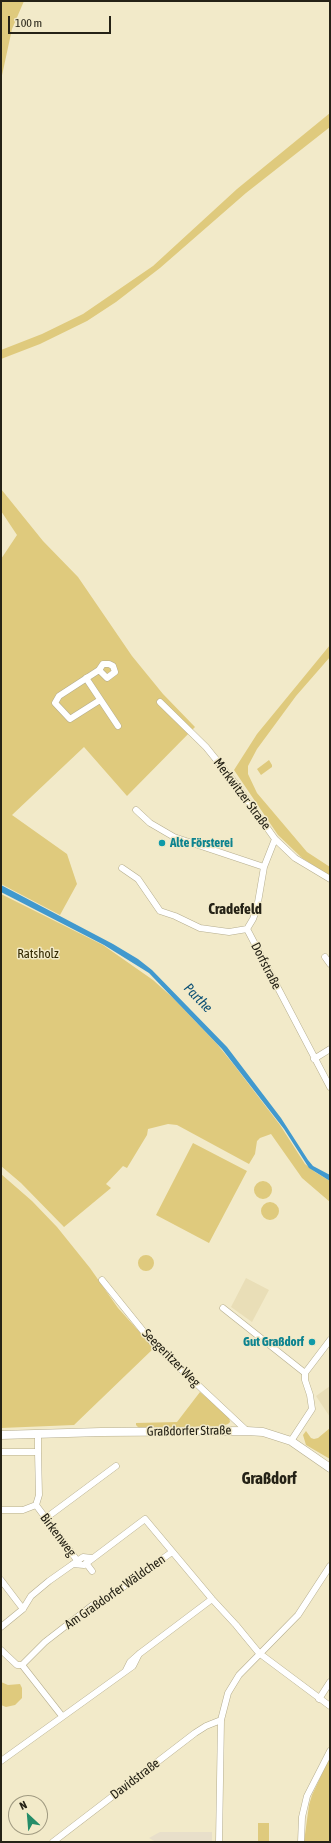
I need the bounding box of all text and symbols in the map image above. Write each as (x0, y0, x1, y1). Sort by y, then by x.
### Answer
scale bar (10, 8, 113, 34)
text: 100 m (15, 16, 42, 30)
street label: Merkwitzer Straße (210, 755, 274, 833)
place label: Alte Försterei (170, 835, 233, 851)
marker: Alte Försterei (157, 838, 167, 848)
district label: Cradefeld (208, 900, 262, 918)
street label: Dorfstraße (248, 940, 284, 992)
park label: Ratsholz (17, 946, 59, 962)
water label: Parthe (180, 980, 216, 1016)
street label: Seegeritzer Weg (139, 1326, 203, 1390)
place label: Gut Graßdorf (243, 1334, 304, 1350)
marker: Gut Graßdorf (307, 1337, 317, 1347)
street label: Graßdorfer Straße (147, 1422, 231, 1440)
district label: Graßdorf (241, 1469, 297, 1489)
street label: Birkenweg (37, 1510, 79, 1560)
street label: Am Graßdorfer Wäldchen (62, 1551, 168, 1633)
street label: Davidstraße (107, 1755, 163, 1803)
north arrow (8, 1795, 48, 1835)
text: N (18, 1798, 29, 1812)

